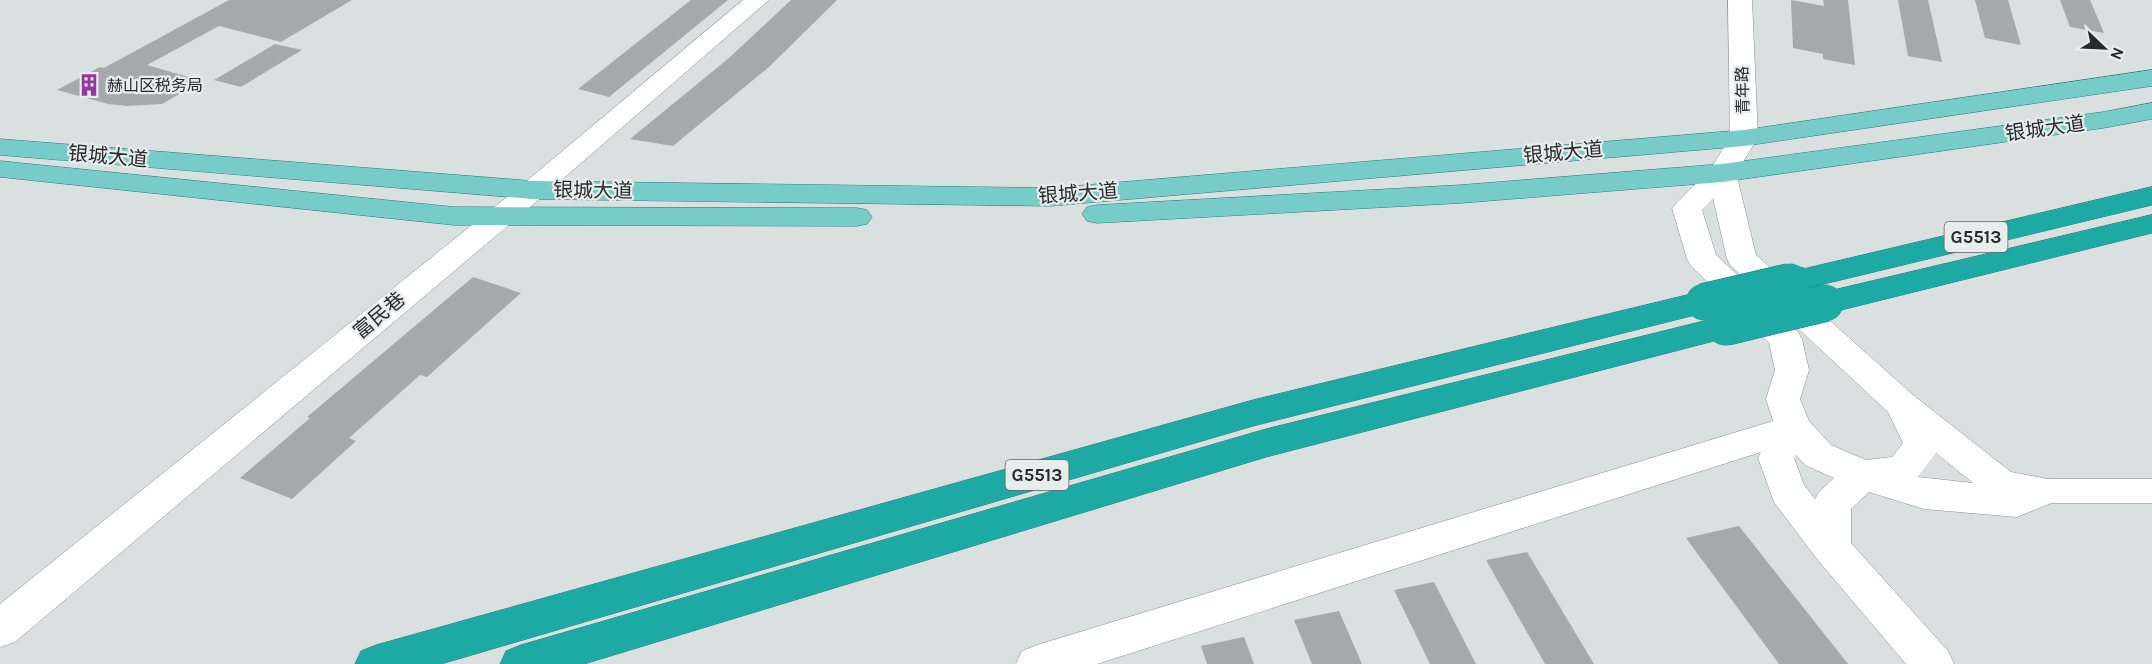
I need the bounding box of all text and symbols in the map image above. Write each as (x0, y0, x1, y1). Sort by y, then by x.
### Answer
north arrow (2074, 18, 2134, 78)
text: N (2106, 45, 2128, 63)
street label: 青年路 (1733, 66, 1752, 114)
building icon: 赫山区税务局 (76, 72, 102, 98)
place label: 赫山区税务局 (107, 76, 203, 95)
street label: 银城大道 (2004, 112, 2086, 145)
street label: 银城大道 (1522, 138, 1604, 167)
street label: 银城大道 (67, 142, 149, 171)
street label: 银城大道 (553, 178, 633, 203)
street label: 银城大道 (1037, 179, 1119, 208)
road number: G5513 (1944, 222, 2008, 252)
street label: 富民巷 (349, 287, 410, 343)
road number: G5513 (1006, 460, 1068, 490)

